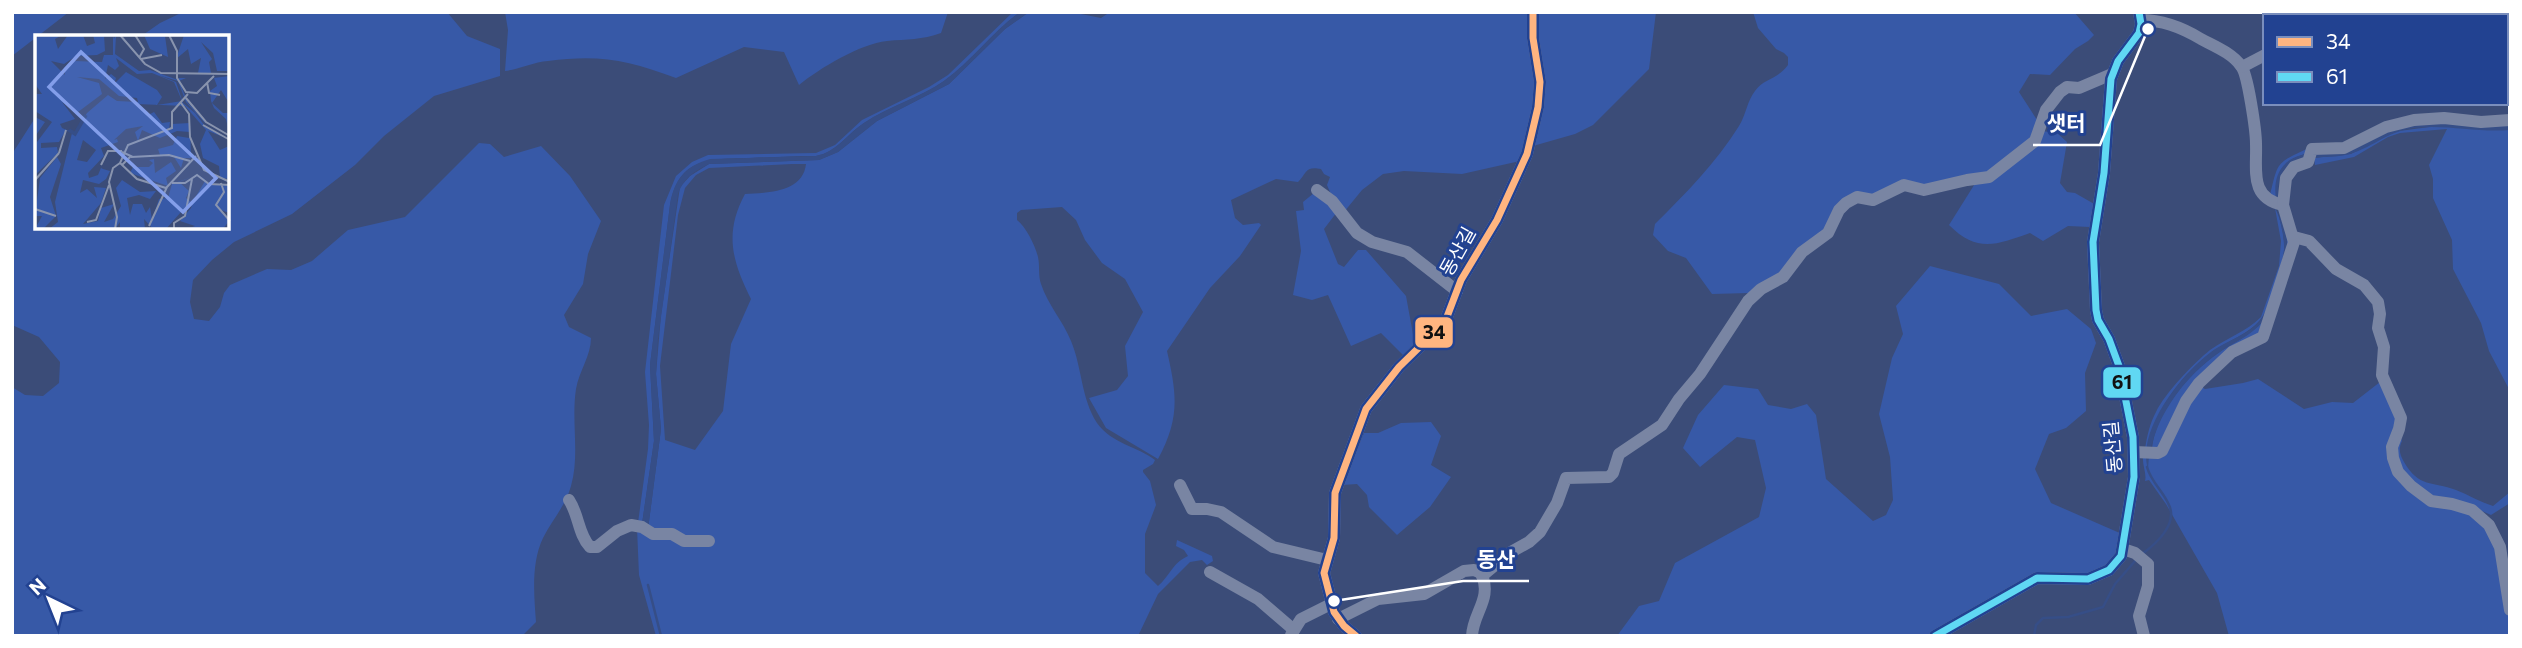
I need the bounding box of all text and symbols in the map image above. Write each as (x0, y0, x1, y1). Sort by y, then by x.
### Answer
legend (2263, 14, 2508, 105)
text: 34 (2326, 28, 2351, 53)
inset map (35, 35, 229, 229)
text: 61 (2326, 63, 2348, 88)
callout: 샛터 (2033, 103, 2100, 145)
text: 샛터 (2047, 110, 2085, 135)
street label: 동산길 (1434, 222, 1480, 280)
line badge: 34 (1414, 316, 1454, 349)
text: 34 (1423, 320, 1446, 343)
line badge: 61 (2102, 366, 2142, 399)
text: 61 (2112, 370, 2132, 393)
street label: 동산길 (2098, 420, 2126, 474)
callout: 동산 (1463, 539, 1529, 581)
text: 동산 (1477, 546, 1515, 571)
north arrow (14, 564, 84, 634)
text: N (24, 573, 50, 599)

